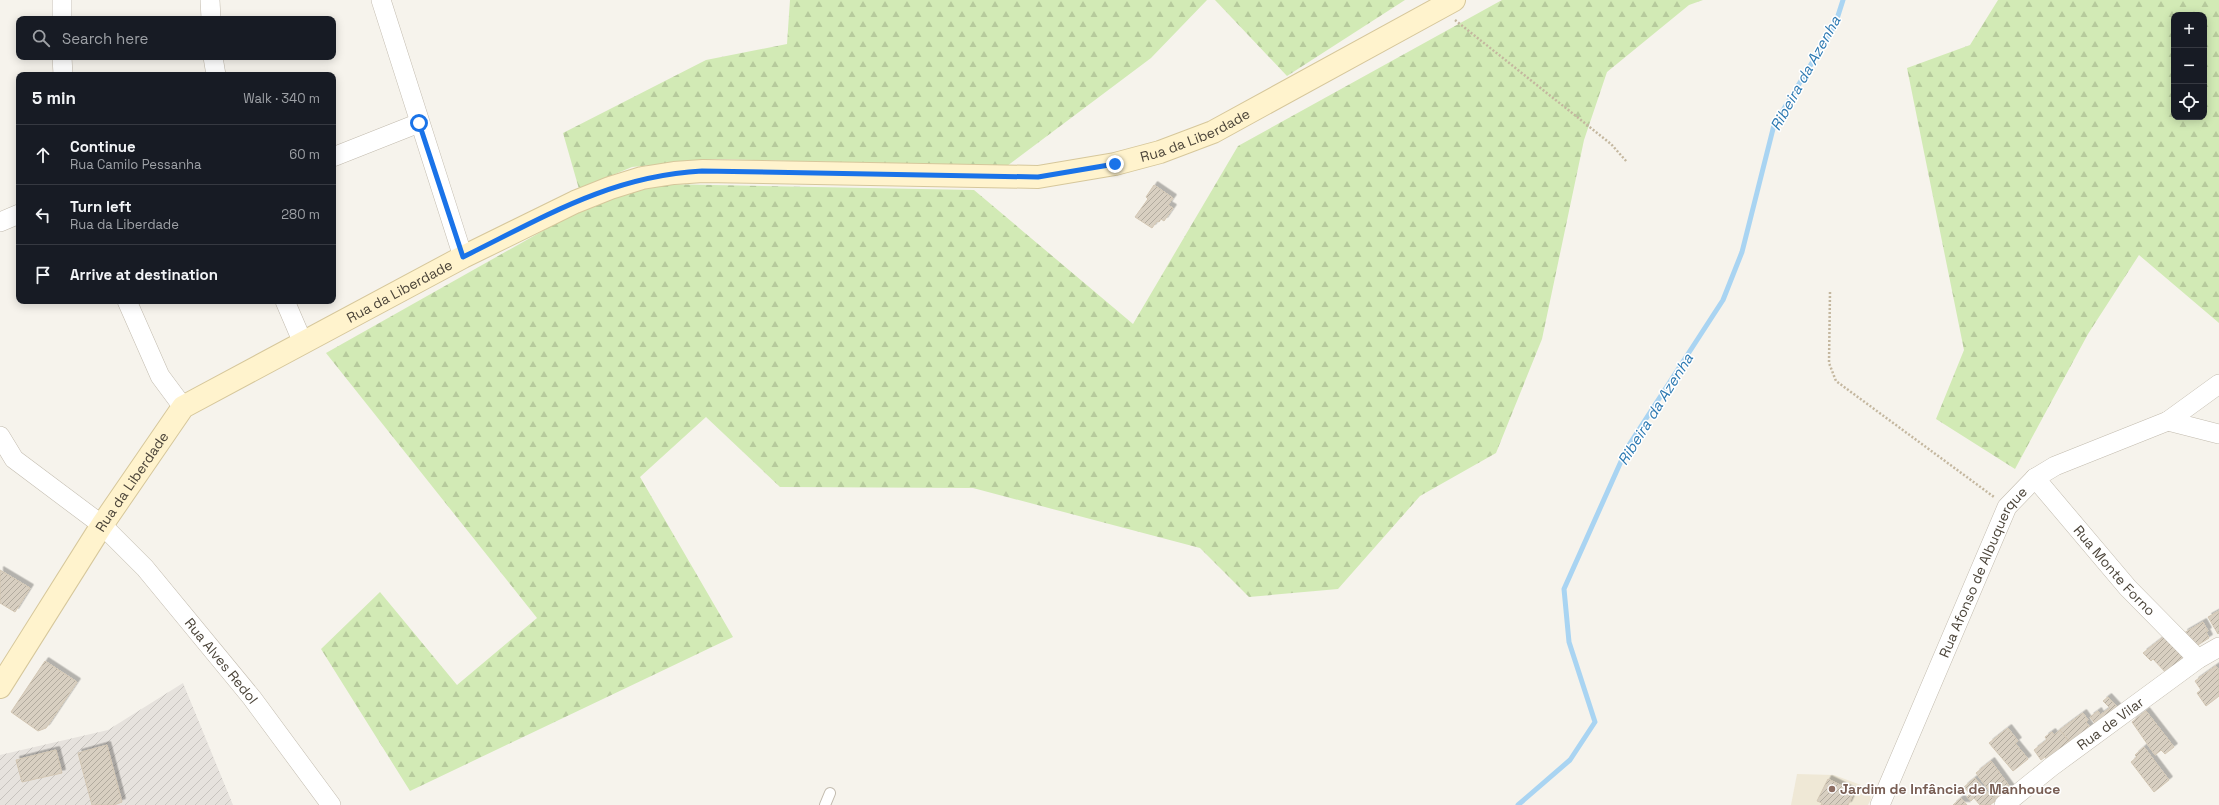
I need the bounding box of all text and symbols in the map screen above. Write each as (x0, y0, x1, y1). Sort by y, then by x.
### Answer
water label: Ribeira da Azenha (1766, 12, 1845, 134)
map controls (2171, 12, 2207, 120)
button: + (2171, 12, 2207, 48)
search box (16, 16, 336, 60)
icon: search (30, 27, 52, 49)
text: Search here (62, 29, 148, 48)
button: − (2171, 48, 2207, 84)
button: locate (2171, 84, 2207, 120)
text: 5 min (32, 87, 76, 109)
text: Walk · 340 m (243, 90, 320, 107)
street label: Rua da Liberdade (1138, 105, 1253, 166)
route start (410, 114, 428, 132)
text: Continue (70, 137, 136, 156)
icon: ahead (32, 144, 54, 166)
text: 60 m (289, 146, 320, 163)
route end (1106, 155, 1124, 173)
text: Rua Camilo Pessanha (70, 156, 202, 173)
text: Turn left (70, 197, 132, 216)
icon: left (32, 204, 54, 226)
text: 280 m (281, 206, 320, 223)
text: Rua da Liberdade (70, 216, 179, 233)
street label: Rua da Liberdade (343, 255, 455, 327)
icon: arrive (32, 264, 54, 286)
text: Arrive at destination (70, 265, 218, 284)
water label: Ribeira da Azenha (1613, 349, 1697, 468)
street label: Rua da Liberdade (91, 428, 172, 535)
street label: Rua Afonso de Albuquerque (1935, 483, 2031, 660)
street label: Rua Monte Forno (2070, 521, 2159, 620)
street label: Rua Alves Redol (181, 614, 262, 707)
street label: Rua de Vilar (2073, 693, 2147, 754)
place label: Jardim de Infância de Manhouce (1840, 780, 2060, 798)
marker: Jardim de Infância de Manhouce (1827, 784, 1837, 794)

